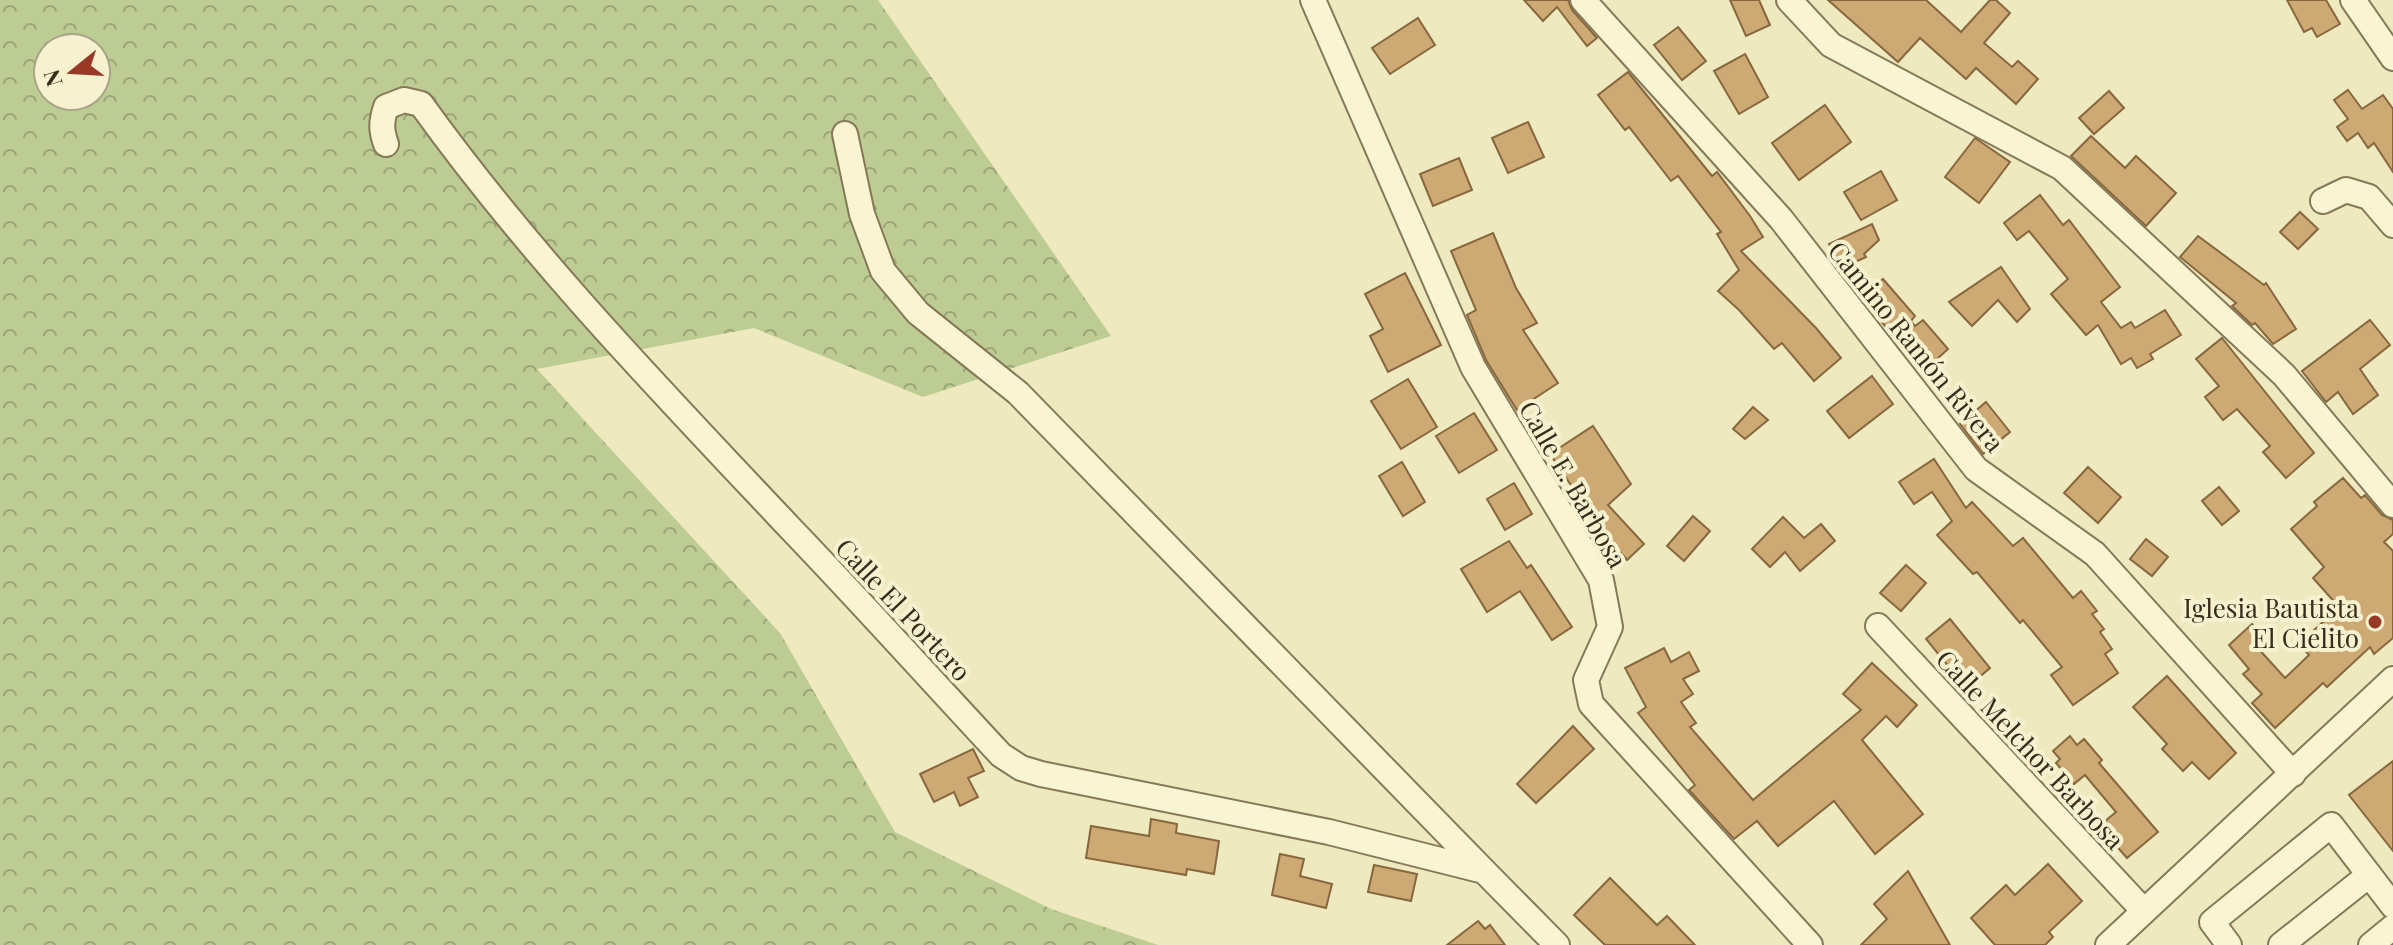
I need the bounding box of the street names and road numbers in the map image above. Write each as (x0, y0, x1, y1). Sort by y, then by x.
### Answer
street label: Camino Ramón Rivera (1821, 233, 2013, 459)
street label: Calle E. Barbosa (1512, 394, 1636, 574)
street label: Calle El Portero (829, 530, 979, 688)
street label: Calle Melchor Barbosa (1929, 642, 2133, 856)

